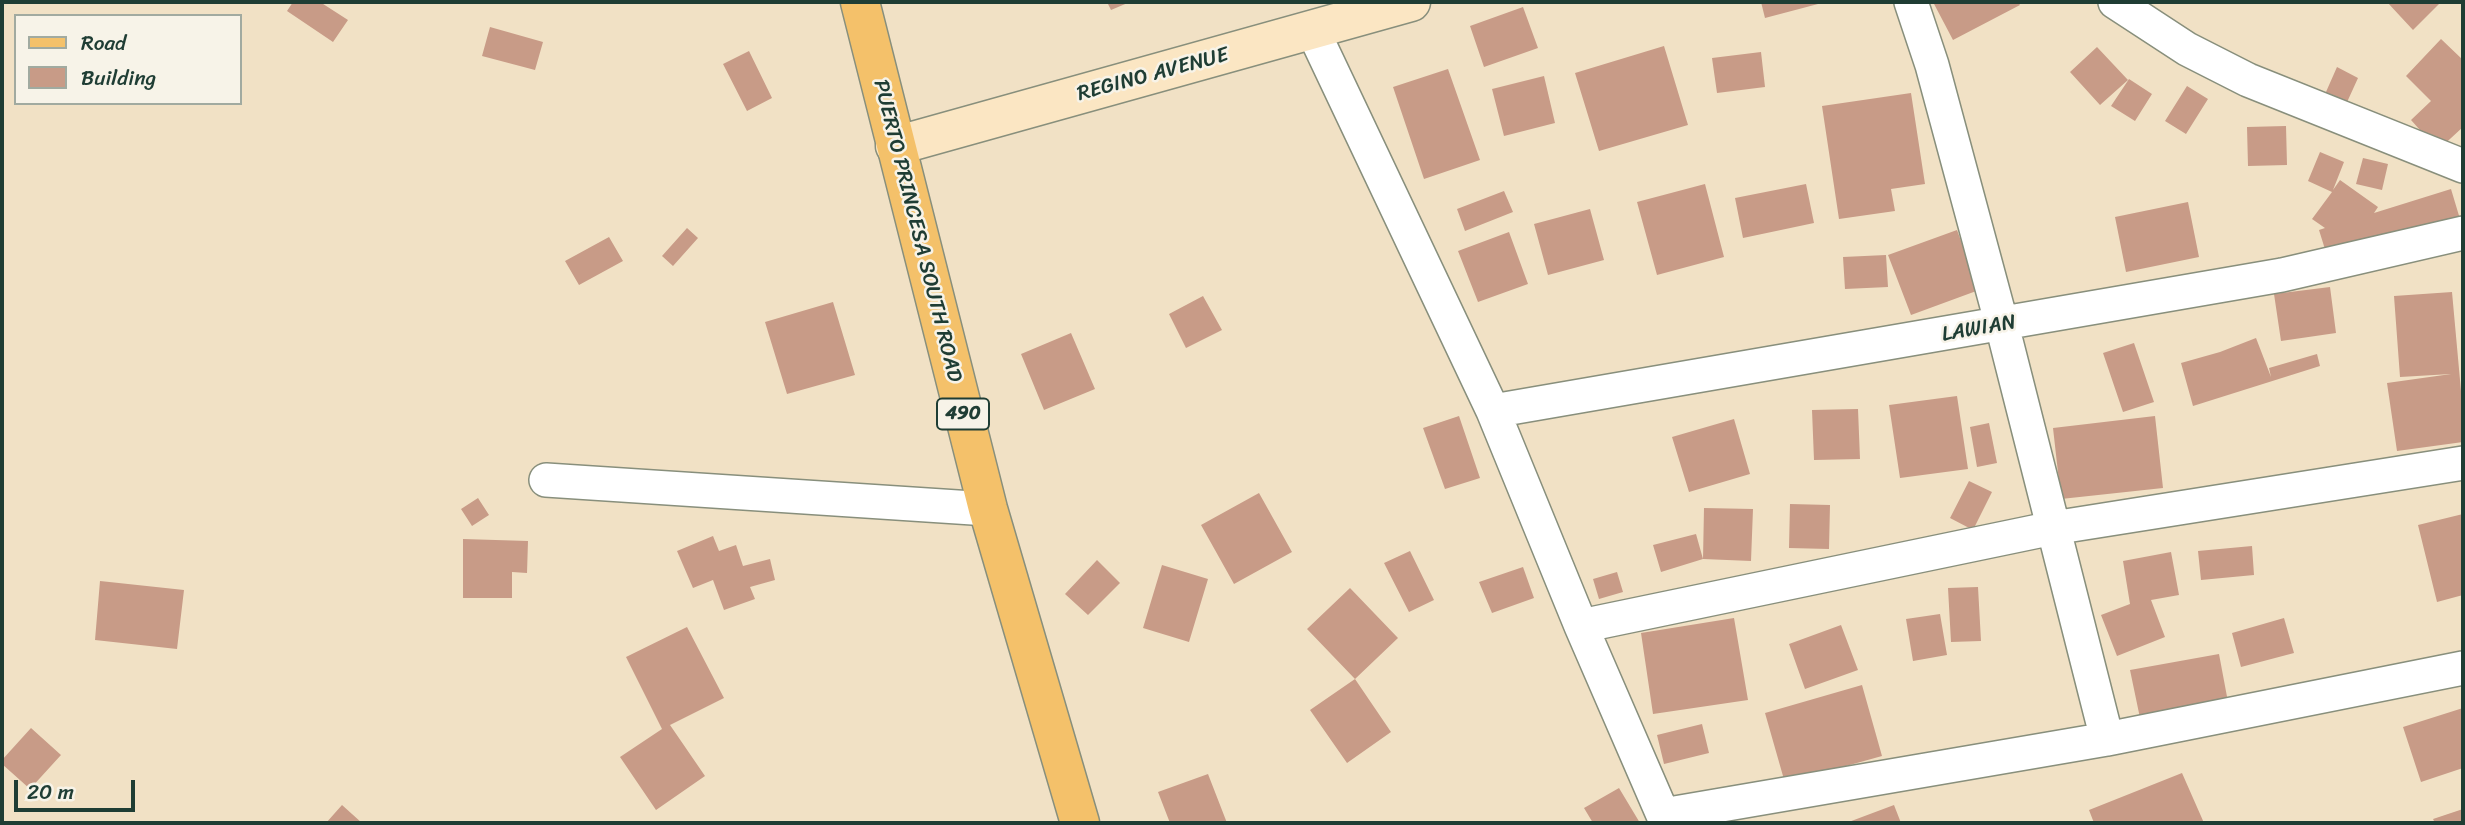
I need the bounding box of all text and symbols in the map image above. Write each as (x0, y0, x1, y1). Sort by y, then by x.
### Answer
legend (14, 14, 242, 105)
text: Road (81, 24, 126, 62)
street label: REGINO AVENUE (1075, 43, 1231, 107)
text: Building (81, 59, 156, 97)
street label: PUERTO PRINCESA SOUTH ROAD (867, 77, 967, 385)
street label: LAWIAN (1940, 310, 2018, 348)
road number: 490 (937, 398, 989, 430)
scale bar (18, 766, 138, 810)
text: 20 m (27, 773, 74, 811)

